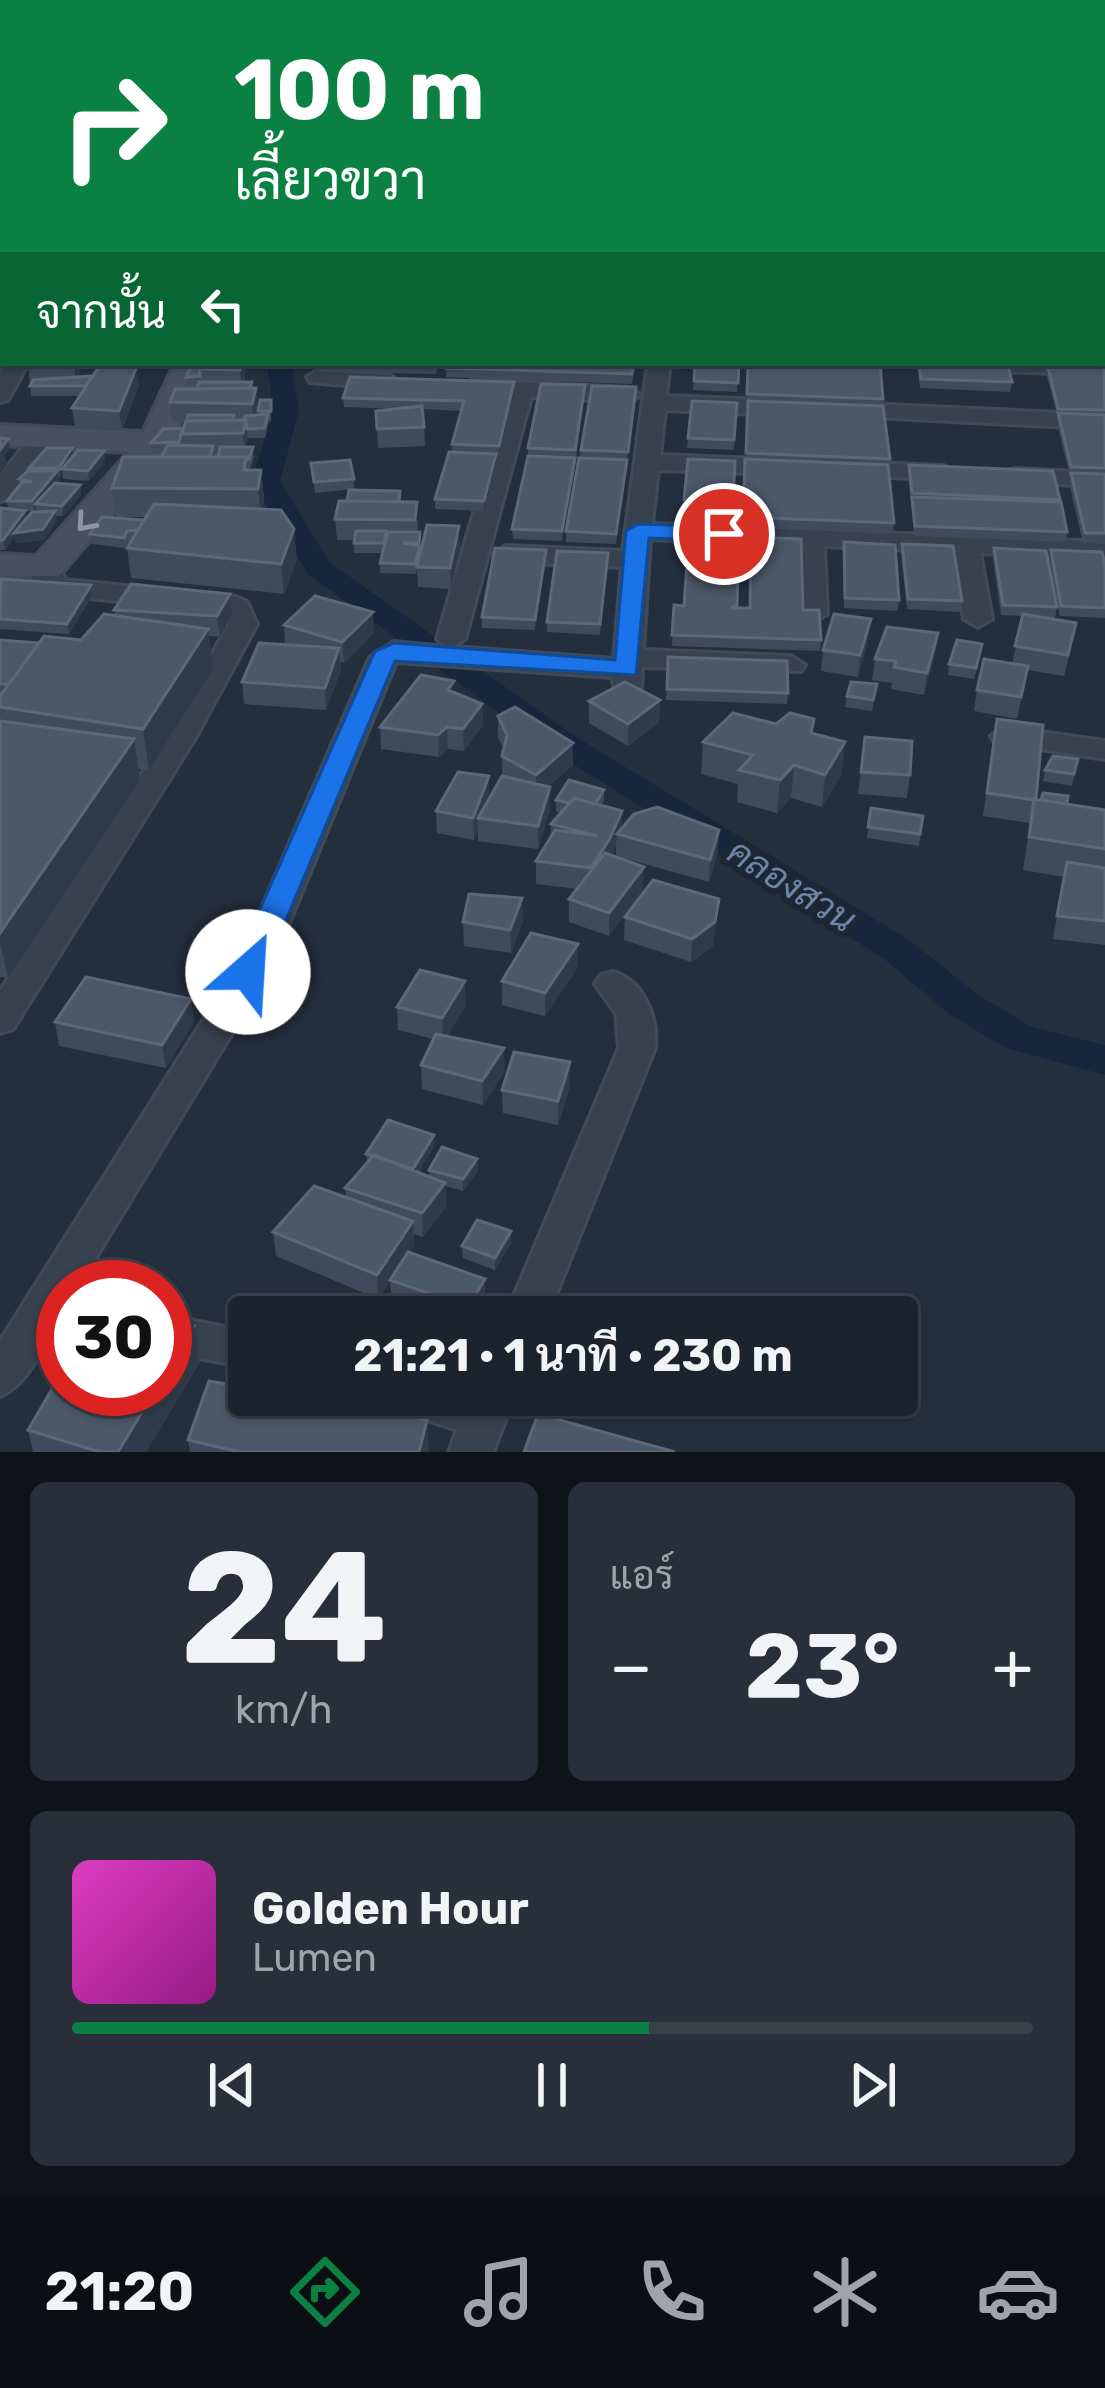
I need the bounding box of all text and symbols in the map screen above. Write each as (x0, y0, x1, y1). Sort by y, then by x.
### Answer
text: 100 m (234, 40, 485, 140)
icon: right (36, 48, 192, 204)
text: เลี้ยวขวา (234, 149, 427, 213)
icon: left (190, 276, 256, 342)
text: จากนั้น (36, 286, 166, 339)
pin (673, 483, 775, 585)
icon: arrive (691, 501, 757, 567)
one-way arrow (78, 509, 99, 531)
water label: คลองสวน (720, 829, 864, 941)
position arrow (185, 909, 311, 1035)
speed limit sign: 30 (36, 1260, 192, 1416)
text: 21:21 · 1 นาที · 230 m (353, 1329, 793, 1382)
text: 24 (180, 1516, 387, 1701)
text: แอร์ (610, 1553, 674, 1599)
text: 23° (745, 1613, 900, 1720)
text: − (610, 1627, 652, 1706)
text: + (992, 1627, 1033, 1706)
text: km/h (235, 1687, 332, 1733)
text: Golden Hour (252, 1882, 529, 1935)
text: Lumen (252, 1935, 377, 1981)
icon: previous (199, 2052, 265, 2118)
icon: pause (519, 2052, 585, 2118)
icon: next (840, 2052, 906, 2118)
icon: directions (283, 2250, 367, 2334)
icon: music (457, 2250, 541, 2334)
icon: phone (630, 2250, 714, 2334)
icon: climate (803, 2250, 887, 2334)
icon: car (976, 2250, 1060, 2334)
text: 21:20 (45, 2260, 194, 2324)

